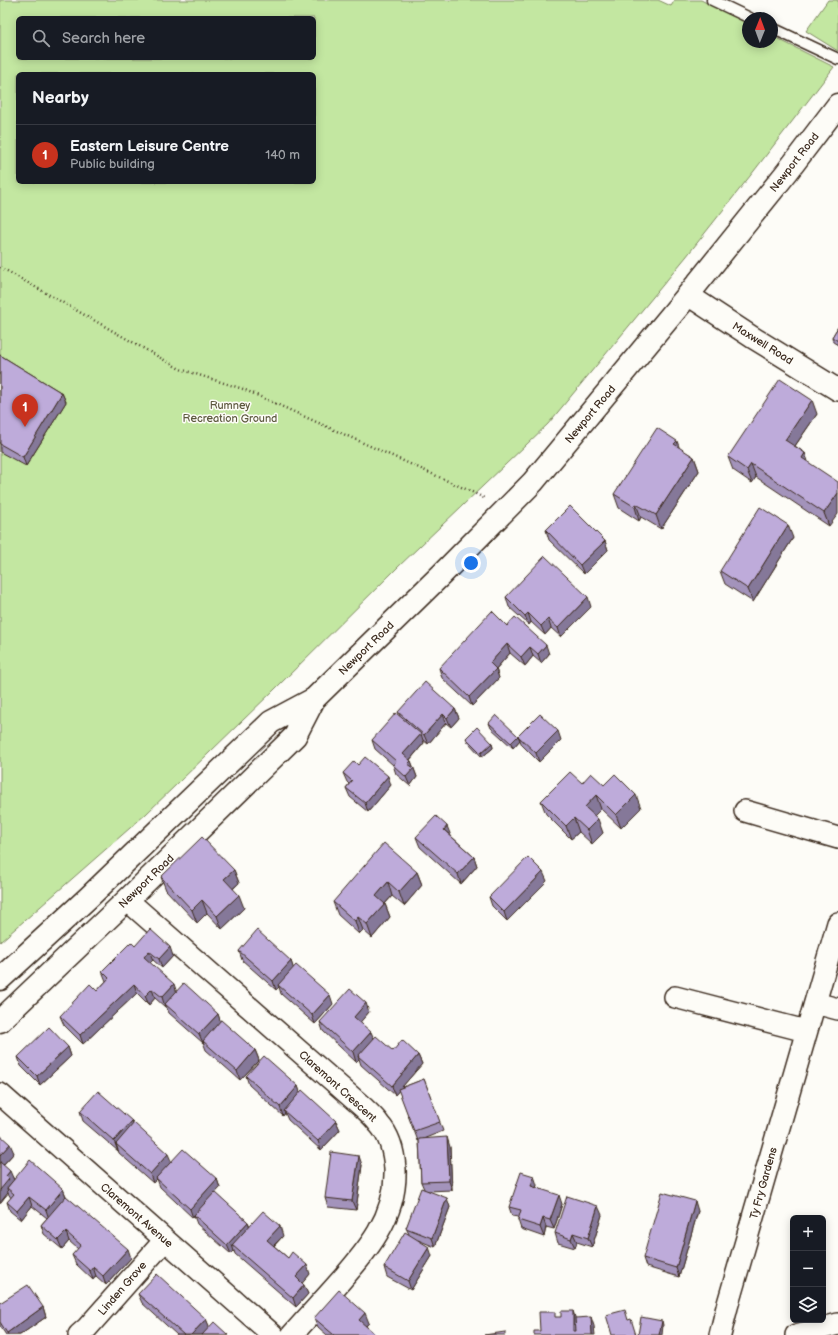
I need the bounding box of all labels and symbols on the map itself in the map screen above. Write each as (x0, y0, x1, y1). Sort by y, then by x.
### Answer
north arrow (742, 12, 778, 48)
street label: Newport Road (767, 130, 822, 195)
street label: Maxwell Road (730, 320, 796, 367)
street label: Newport Road (562, 383, 618, 446)
pin: 1 (12, 394, 38, 427)
park label: Rumney Recreation Ground (183, 399, 277, 425)
your location (461, 553, 481, 573)
street label: Newport Road (336, 619, 397, 678)
street label: Newport Road (116, 852, 177, 911)
street label: Claremont Crescent (296, 1048, 380, 1125)
street label: Ty Fry Gardens (747, 1145, 780, 1220)
street label: Claremont Avenue (98, 1180, 176, 1251)
street label: Linden Grove (96, 1258, 150, 1318)

